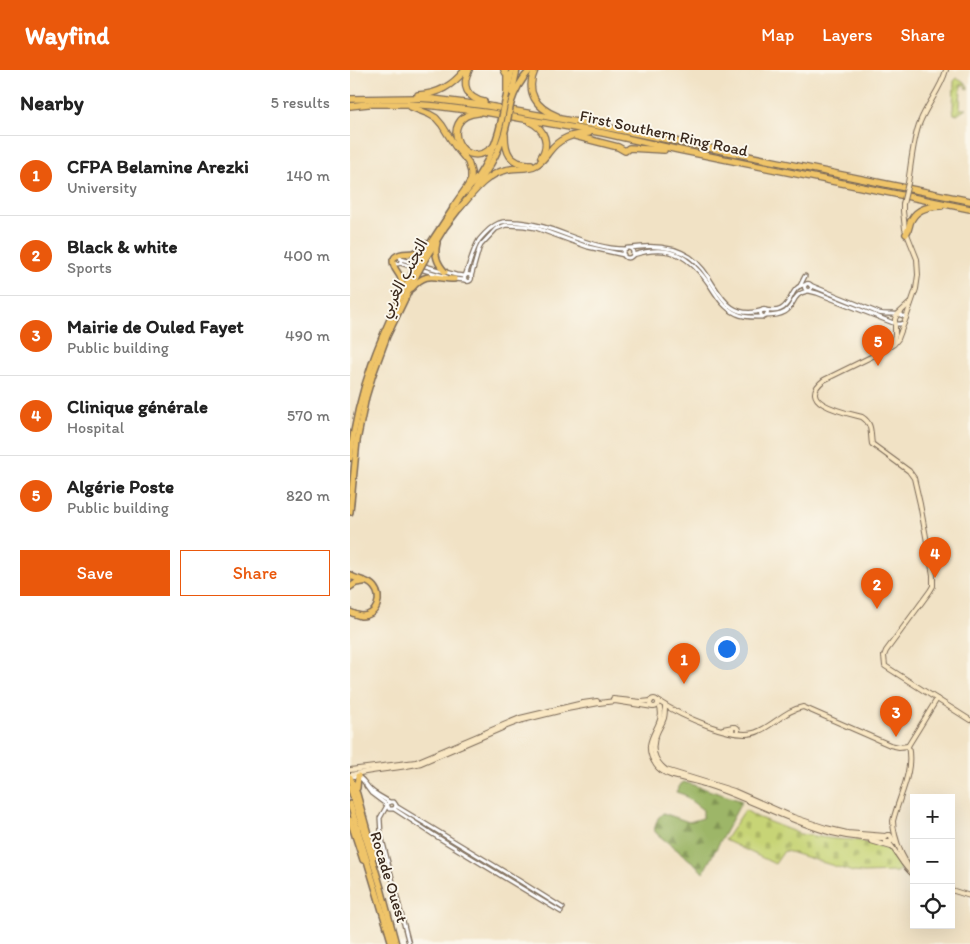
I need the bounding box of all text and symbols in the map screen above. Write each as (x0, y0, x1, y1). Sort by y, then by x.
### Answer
text: Wayfind (25, 21, 109, 50)
text: Map (761, 24, 794, 46)
text: Layers (822, 24, 872, 46)
text: Share (900, 24, 945, 46)
text: Nearby (20, 90, 84, 115)
text: 5 results (270, 93, 330, 112)
street label: First Southern Ring Road (578, 106, 750, 160)
text: CFPA Belamine Arezki (67, 155, 249, 178)
text: 1 (32, 166, 40, 185)
text: 140 m (286, 166, 330, 185)
text: University (67, 178, 137, 197)
text: Black & white (67, 235, 178, 258)
street label: التجنب الغربي (374, 235, 436, 323)
text: 2 (32, 246, 40, 265)
text: 400 m (284, 246, 330, 265)
text: Sports (67, 258, 112, 277)
text: Mairie de Ouled Fayet (67, 315, 244, 338)
pin: 5 (862, 325, 894, 366)
text: 3 (32, 326, 40, 345)
text: 490 m (285, 326, 330, 345)
text: Public building (67, 338, 169, 357)
text: Clinique générale (67, 395, 208, 418)
text: 4 (31, 406, 41, 425)
text: 570 m (287, 406, 330, 425)
text: Hospital (67, 418, 124, 437)
text: Algérie Poste (67, 475, 174, 498)
text: 5 (32, 486, 40, 505)
text: 820 m (286, 486, 330, 505)
text: Public building (67, 498, 169, 517)
pin: 4 (919, 537, 951, 578)
button: Save (20, 550, 170, 596)
button: Share (180, 550, 330, 596)
pin: 2 (861, 568, 893, 609)
your location (714, 636, 740, 662)
pin: 1 (668, 643, 700, 684)
pin: 3 (880, 696, 912, 737)
map controls (910, 794, 955, 929)
button: + (910, 794, 955, 839)
street label: Rocade Ouest (366, 829, 412, 925)
button: − (910, 839, 955, 884)
button: locate (910, 884, 955, 929)

